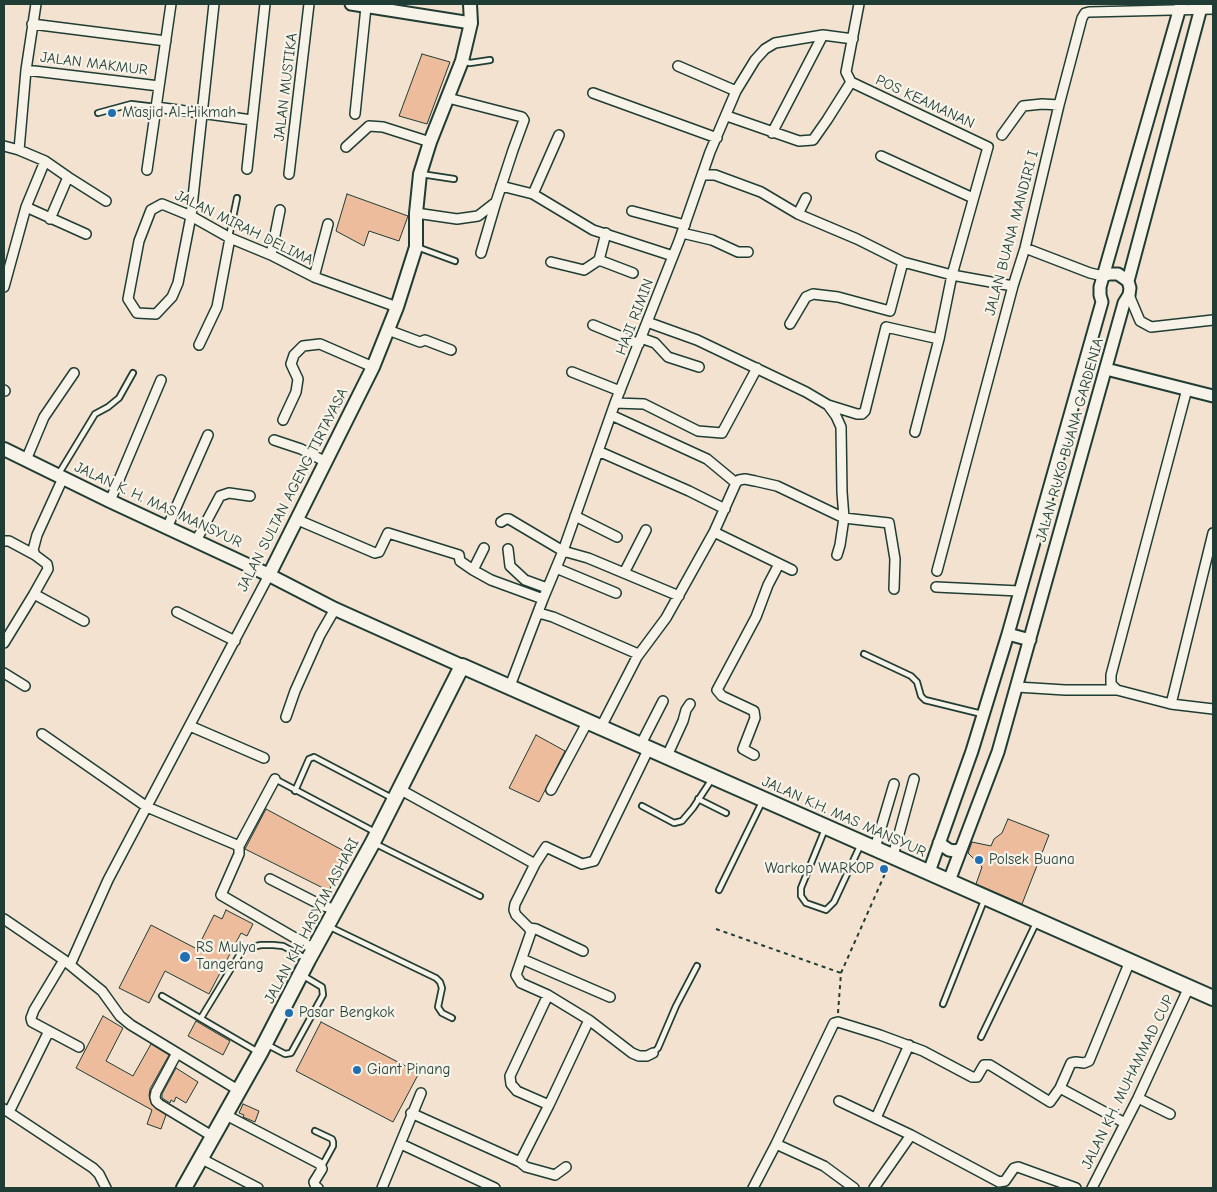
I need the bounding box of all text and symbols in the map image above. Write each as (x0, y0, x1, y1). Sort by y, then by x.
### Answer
street label: JALAN MUSTIKA (270, 32, 302, 142)
street label: JALAN MAKMUR (39, 48, 149, 80)
street label: POS KEAMANAN (873, 71, 977, 133)
place label: Masjid Al-Hikmah (122, 104, 236, 122)
marker: Masjid Al-Hikmah (106, 107, 118, 119)
street label: JALAN BUANA MANDIRI I (981, 148, 1043, 318)
street label: JALAN MIRAH DELIMA (172, 187, 316, 269)
street label: HAJI RIMIN (612, 276, 658, 358)
street label: JALAN RUKO BUANA GARDENIA (1032, 336, 1108, 544)
street label: JALAN SULTAN AGENG TIRTAYASA (234, 385, 352, 595)
street label: JALAN K. H. MAS MANSYUR (71, 458, 245, 552)
street label: JALAN K.H. MAS MANSYUR (759, 773, 929, 861)
street label: JALAN KH. HASYIM ASHARI (261, 835, 363, 1007)
place label: Polsek Buana (989, 851, 1075, 869)
marker: Polsek Buana (973, 854, 985, 866)
place label: Warkop WARKOP (765, 860, 874, 878)
marker: Warkop WARKOP (878, 863, 890, 875)
place label: RS Mulya Tangerang (196, 939, 264, 974)
marker: RS Mulya Tangerang (178, 950, 192, 964)
street label: JALAN KH. MUHAMMAD CUP (1078, 992, 1178, 1172)
place label: Pasar Bengkok (299, 1004, 395, 1022)
marker: Pasar Bengkok (283, 1007, 295, 1019)
place label: Giant Pinang (367, 1061, 451, 1079)
marker: Giant Pinang (351, 1064, 363, 1076)

